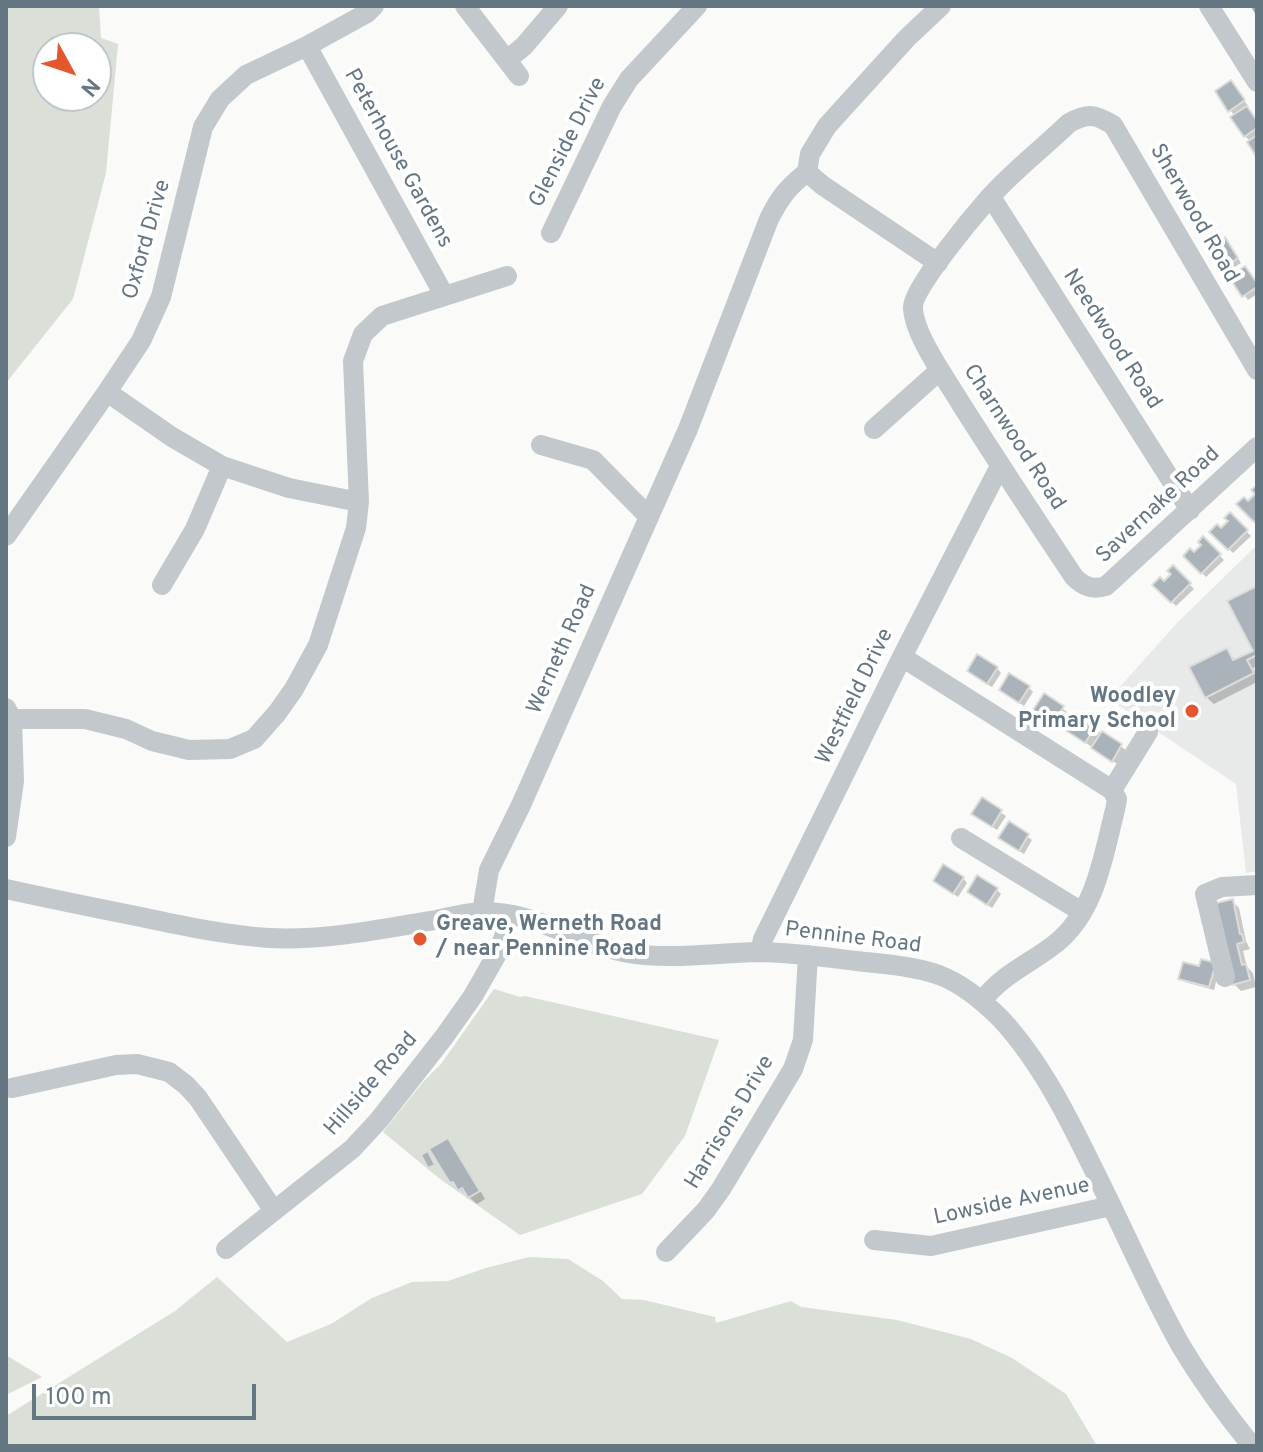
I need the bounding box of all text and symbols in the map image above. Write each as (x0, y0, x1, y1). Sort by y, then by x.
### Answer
north arrow (32, 32, 112, 112)
street label: Peterhouse Gardens (337, 65, 457, 253)
text: N (74, 72, 105, 101)
street label: Glenside Drive (525, 73, 613, 213)
street label: Sherwood Road (1143, 140, 1243, 288)
street label: Oxford Drive (118, 177, 178, 303)
street label: Needwood Road (1056, 265, 1166, 415)
street label: Charnwood Road (956, 360, 1070, 516)
street label: Savernake Road (1092, 442, 1226, 570)
street label: Werneth Road (523, 581, 603, 719)
street label: Westfield Drive (812, 625, 900, 769)
place label: Woodley Primary School (1018, 685, 1176, 736)
marker: Woodley Primary School (1183, 702, 1201, 720)
place label: Greave, Werneth Road / near Pennine Road (436, 913, 662, 964)
street label: Pennine Road (783, 918, 923, 960)
marker: Greave, Werneth Road / near Pennine Road (411, 930, 429, 948)
street label: Hillside Road (320, 1028, 424, 1142)
street label: Harrisons Drive (681, 1051, 781, 1195)
street label: Lowside Avenue (932, 1174, 1092, 1232)
scale bar (36, 1368, 260, 1418)
text: 100 m (46, 1383, 112, 1413)

